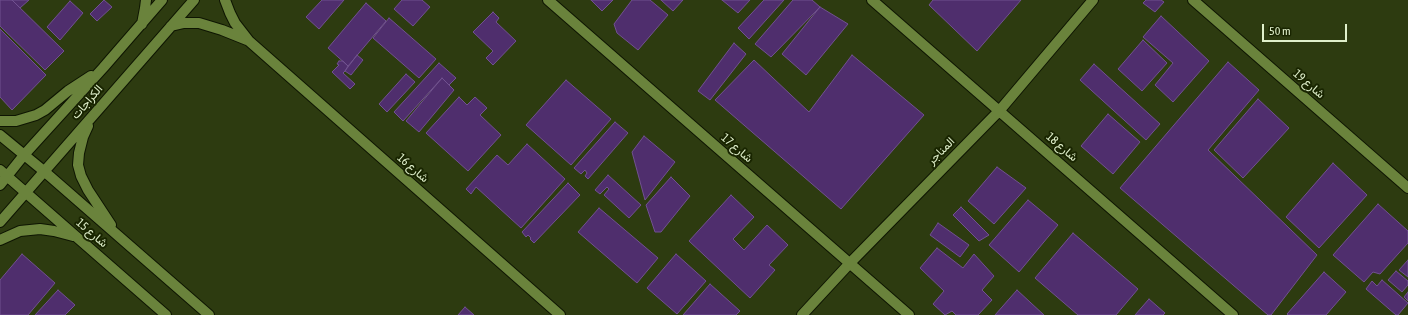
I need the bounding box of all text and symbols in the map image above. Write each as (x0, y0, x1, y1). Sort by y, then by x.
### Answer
scale bar (1264, 16, 1349, 42)
text: 50 m (1269, 24, 1291, 38)
street label: شارع 19 (1290, 66, 1328, 102)
street label: الكراجات (68, 82, 106, 122)
street label: شارع 18 (1043, 129, 1081, 165)
street label: شارع 17 (718, 130, 756, 166)
street label: المناجر (924, 134, 958, 168)
street label: شارع 16 (394, 150, 432, 186)
street label: شارع 15 (73, 215, 111, 251)

